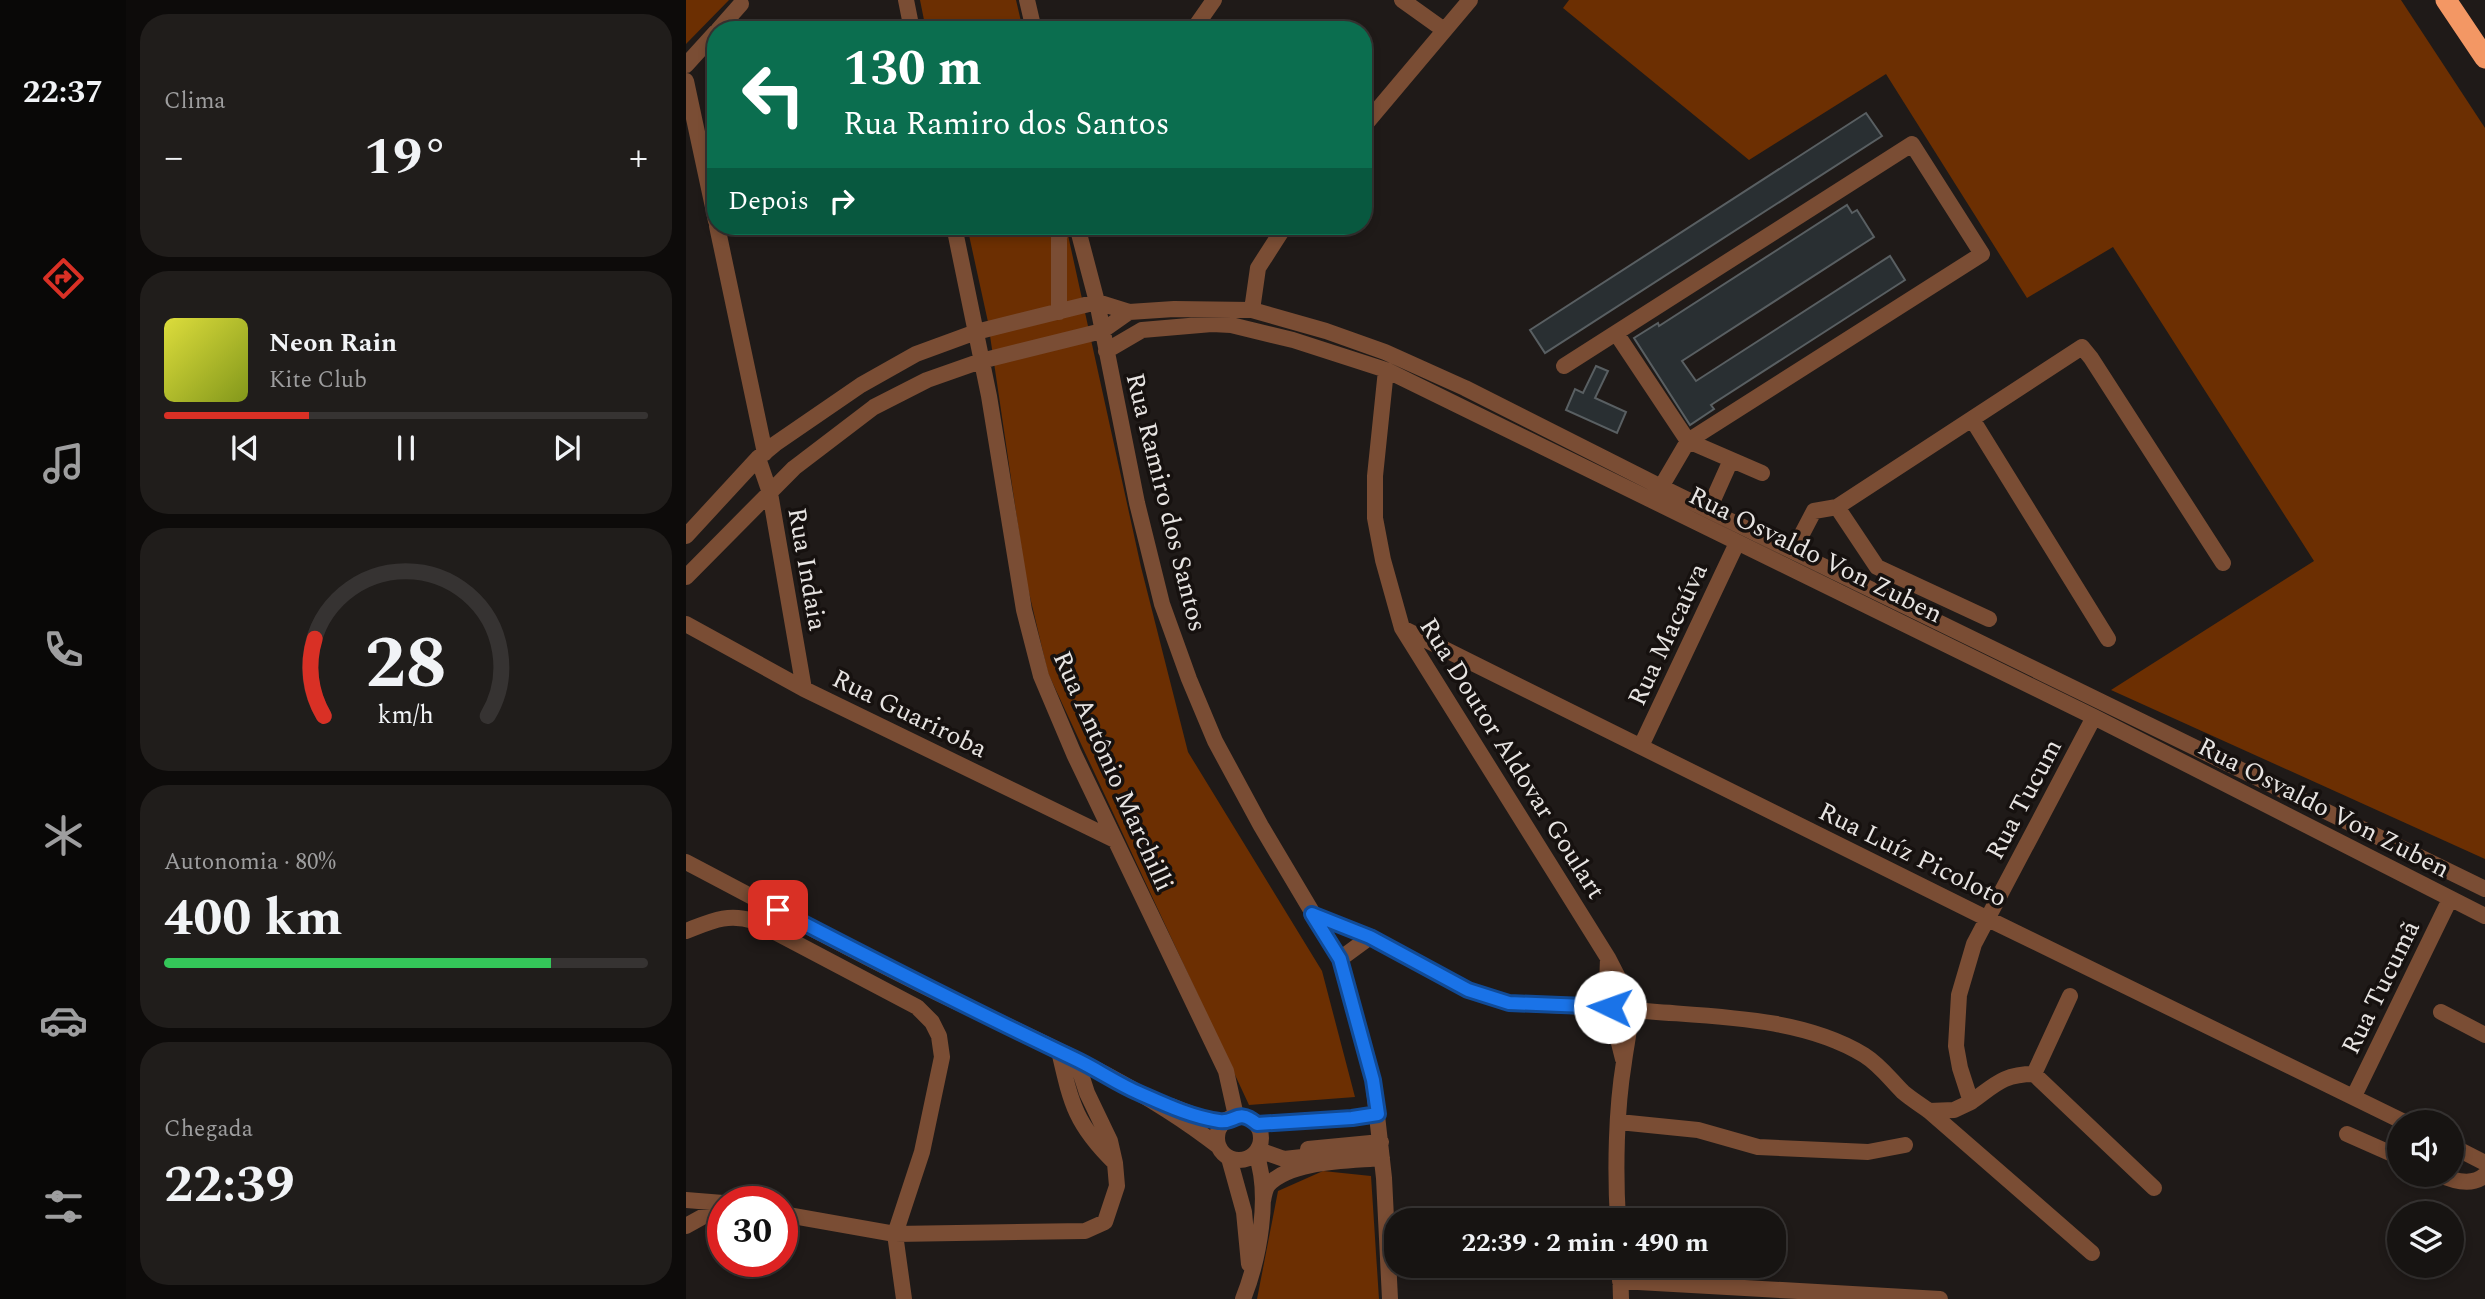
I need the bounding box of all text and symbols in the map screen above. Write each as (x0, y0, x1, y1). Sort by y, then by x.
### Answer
text: 130 m (843, 32, 982, 107)
icon: left (728, 49, 819, 140)
text: 22:37 (23, 68, 103, 117)
text: Clima (164, 84, 226, 119)
text: Rua Ramiro dos Santos (843, 100, 1170, 149)
text: 19° (364, 118, 448, 197)
text: − (164, 129, 183, 187)
text: + (629, 129, 648, 187)
text: Depois (728, 181, 809, 221)
icon: right (823, 182, 861, 220)
icon: directions (39, 254, 88, 303)
text: Neon Rain (269, 323, 397, 363)
text: Kite Club (269, 363, 367, 398)
street label: Rua Ramiro dos Santos (1115, 369, 1218, 636)
icon: previous (226, 429, 264, 467)
icon: pause (387, 429, 425, 467)
icon: next (548, 429, 586, 467)
icon: music (39, 439, 88, 488)
street label: Rua Osvaldo Von Zuben (1682, 476, 1949, 634)
street label: Rua Indaia (777, 504, 838, 634)
street label: Rua Macaúva (1617, 556, 1719, 712)
text: 28 (365, 609, 447, 720)
street label: Rua Doutor Aldovar Goulart (1409, 610, 1615, 907)
icon: phone (39, 625, 88, 674)
street label: Rua Antônio Marchilli (1042, 645, 1184, 898)
street label: Rua Guariroba (825, 659, 994, 769)
text: km/h (378, 696, 434, 734)
street label: Rua Osvaldo Von Zuben (2190, 727, 2457, 889)
street label: Rua Tucum (1975, 732, 2073, 867)
street label: Rua Luíz Picoloto (1812, 792, 2014, 918)
icon: climate (39, 811, 88, 860)
text: Autonomia · 80% (164, 845, 336, 880)
text: 400 km (164, 879, 343, 958)
pin (748, 880, 808, 940)
icon: arrive (759, 891, 797, 929)
street label: Rua Tucumã (2331, 913, 2431, 1061)
position arrow (1573, 970, 1647, 1044)
icon: car (39, 996, 88, 1045)
map controls (2387, 1110, 2464, 1278)
button: sound (2387, 1110, 2464, 1187)
text: Chegada (164, 1112, 253, 1147)
text: 22:39 (164, 1146, 295, 1225)
icon: filters (39, 1182, 88, 1231)
speed limit sign: 30 (707, 1186, 798, 1277)
button: layers (2387, 1201, 2464, 1278)
text: 22:39 · 2 min · 490 m (1461, 1223, 1709, 1263)

